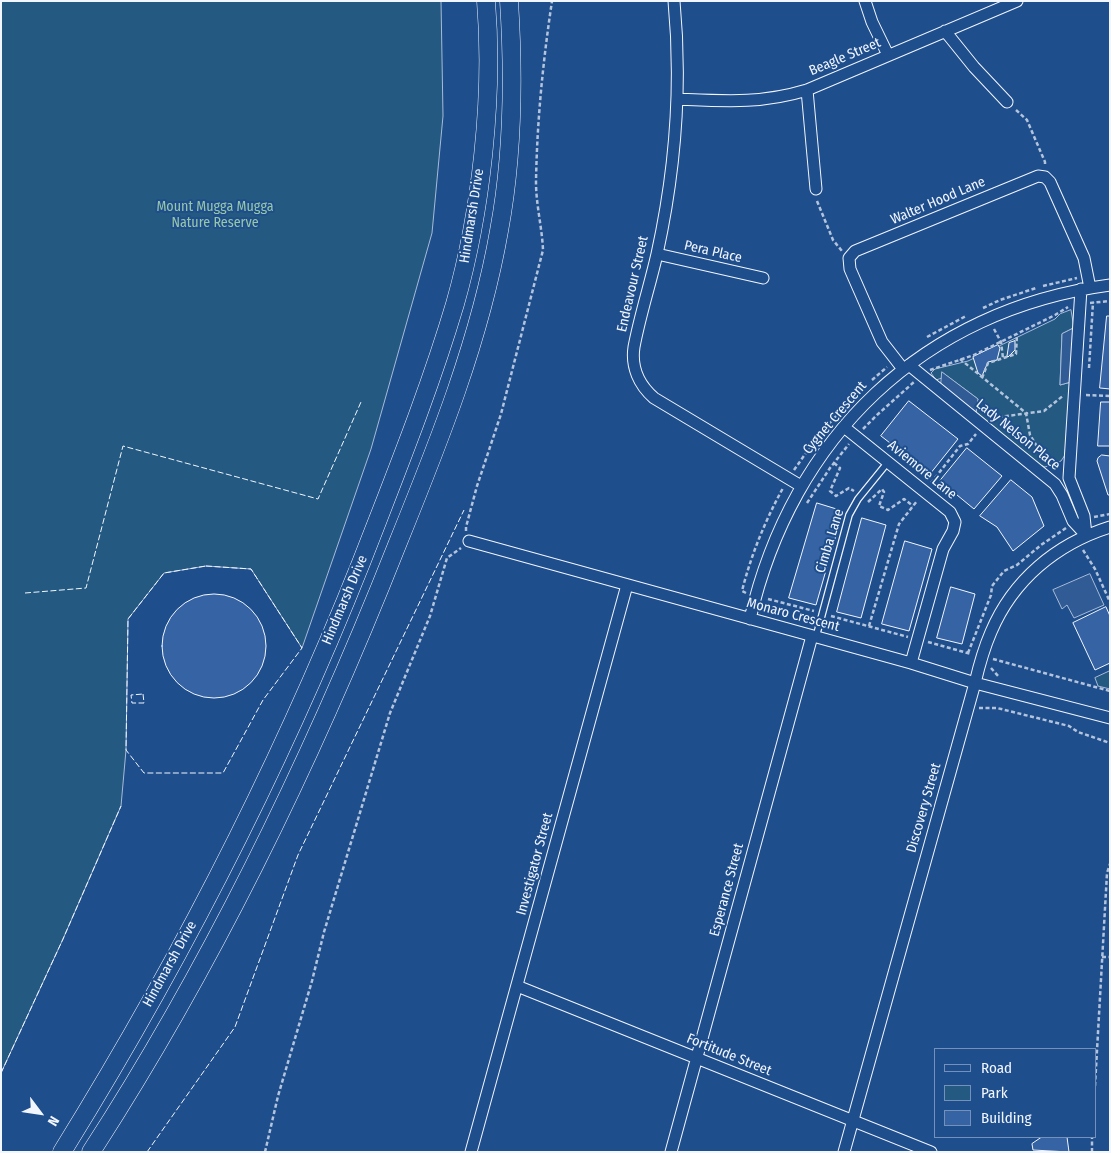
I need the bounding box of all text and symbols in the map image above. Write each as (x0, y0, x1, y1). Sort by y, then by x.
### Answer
street label: Beagle Street (807, 34, 883, 80)
street label: Hindmarsh Drive (456, 168, 488, 264)
street label: Walter Hood Lane (888, 173, 988, 229)
park label: Mount Mugga Mugga Nature Reserve (156, 199, 274, 232)
street label: Endeavour Street (614, 234, 652, 334)
street label: Pera Place (682, 237, 744, 267)
street label: Cygnet Crescent (800, 378, 870, 458)
street label: Lady Nelson Place (973, 396, 1063, 474)
street label: Aviemore Lane (884, 437, 960, 503)
street label: Cimba Lane (812, 507, 848, 575)
street label: Hindmarsh Drive (319, 553, 371, 647)
street label: Monaro Crescent (745, 595, 841, 635)
street label: Discovery Street (903, 761, 945, 855)
street label: Investigator Street (513, 811, 557, 917)
street label: Esperance Street (706, 842, 748, 938)
street label: Hindmarsh Drive (140, 918, 200, 1010)
street label: Fortitude Street (684, 1030, 774, 1080)
legend (934, 1048, 1096, 1138)
text: Road (981, 1059, 1012, 1077)
text: Park (981, 1084, 1008, 1102)
north arrow (15, 1088, 65, 1138)
text: Building (981, 1109, 1032, 1127)
text: N (44, 1113, 63, 1129)

